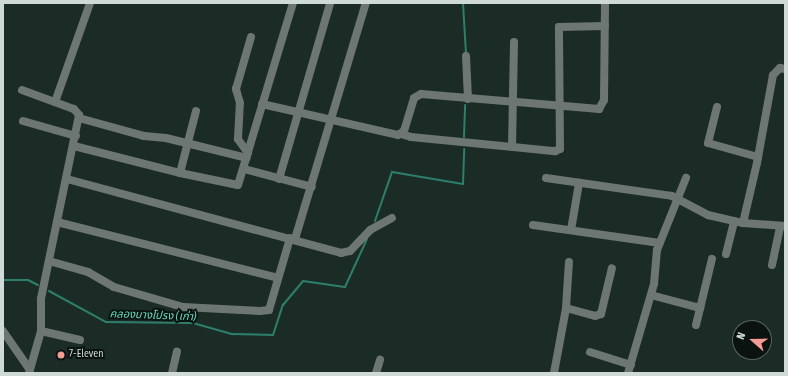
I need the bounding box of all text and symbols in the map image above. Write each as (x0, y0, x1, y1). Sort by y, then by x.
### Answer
water label: คลองบางโปรง (เก่า) (109, 308, 197, 324)
north arrow (732, 320, 772, 360)
text: N (734, 331, 748, 341)
place label: 7-Eleven (69, 349, 103, 361)
marker: 7-Eleven (56, 350, 66, 360)

